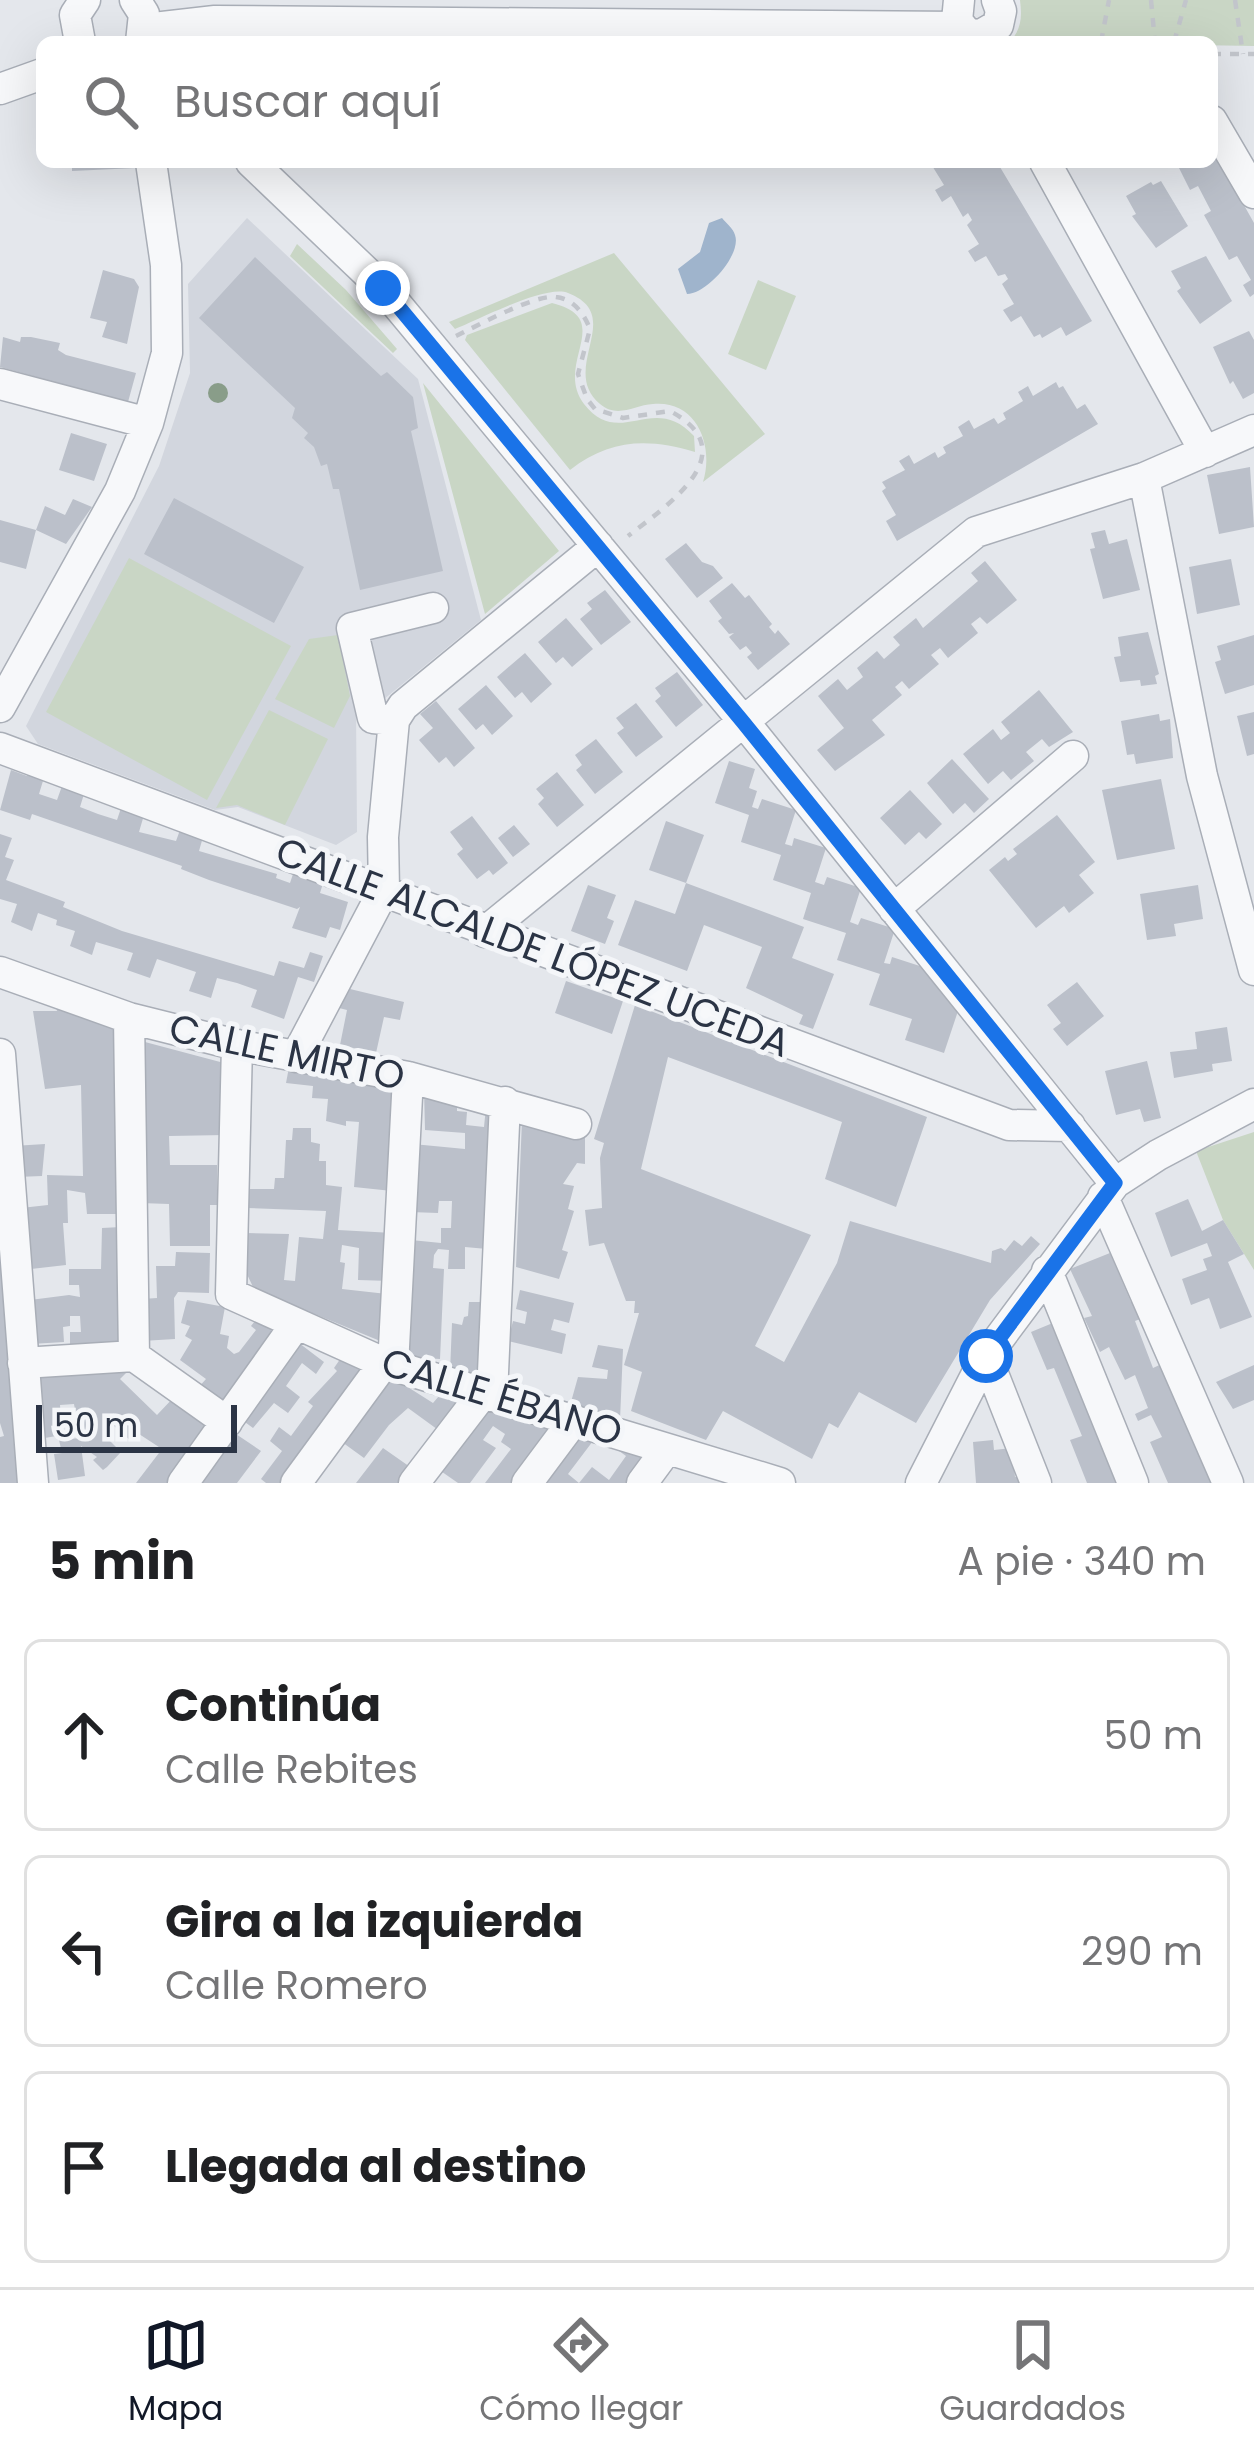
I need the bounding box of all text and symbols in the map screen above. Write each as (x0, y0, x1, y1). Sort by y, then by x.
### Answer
search box (36, 36, 1218, 168)
icon: search (78, 69, 144, 135)
text: Buscar aquí (174, 70, 441, 133)
route end (356, 261, 410, 315)
street label: CALLE ALCALDE LÓPEZ UCEDA (268, 823, 798, 1071)
street label: CALLE MIRTO (164, 1000, 410, 1104)
route start (959, 1329, 1013, 1383)
street label: CALLE ÉBANO (375, 1334, 629, 1460)
scale bar (36, 1399, 237, 1452)
text: 50 m (54, 1402, 138, 1449)
text: 5 min (48, 1525, 195, 1597)
text: A pie · 340 m (957, 1534, 1206, 1589)
text: Continúa (165, 1674, 381, 1737)
icon: ahead (51, 1702, 117, 1768)
text: 50 m (1103, 1708, 1203, 1763)
text: Calle Rebites (165, 1742, 418, 1797)
text: Gira a la izquierda (165, 1890, 583, 1953)
icon: left (51, 1918, 117, 1984)
text: 290 m (1081, 1924, 1203, 1979)
text: Calle Romero (165, 1958, 428, 2013)
icon: arrive (51, 2134, 117, 2200)
text: Llegada al destino (165, 2135, 587, 2198)
tab: Mapa (128, 2312, 223, 2434)
tab: Cómo llegar (479, 2312, 683, 2434)
tab: Guardados (939, 2312, 1126, 2434)

